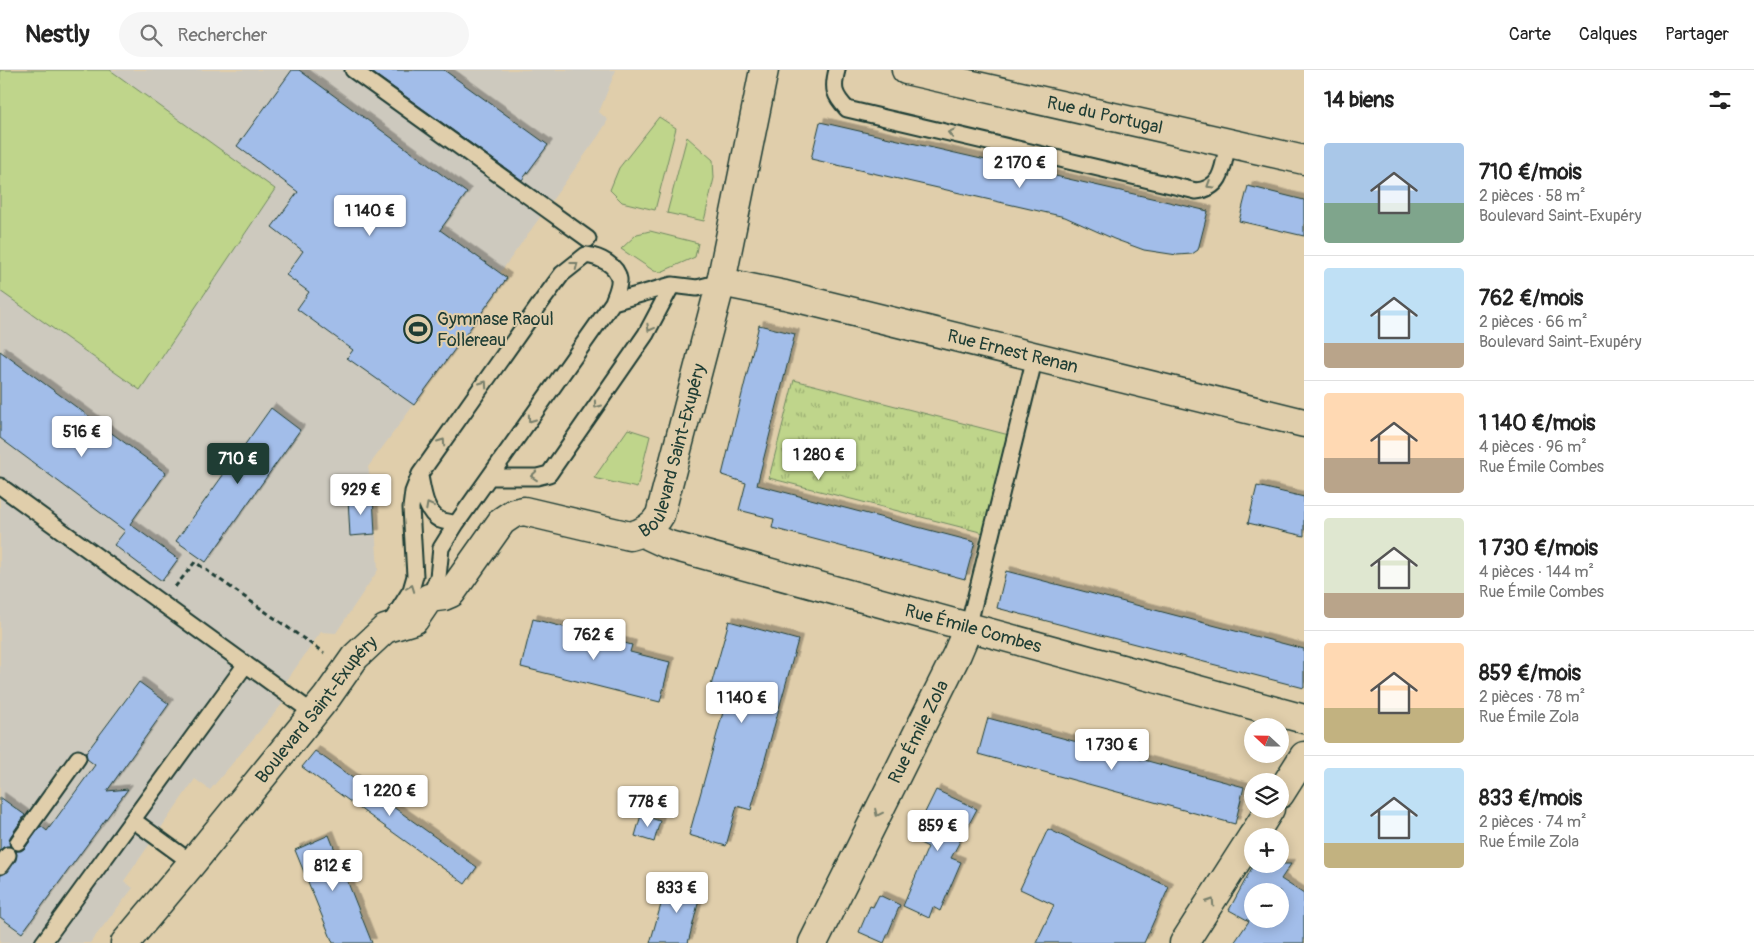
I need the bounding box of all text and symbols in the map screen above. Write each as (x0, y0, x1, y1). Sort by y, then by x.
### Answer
search box (119, 12, 469, 57)
text: Nestly (25, 20, 89, 49)
icon: search (137, 21, 165, 49)
text: Rechercher (177, 23, 267, 47)
text: Carte (1509, 23, 1551, 46)
text: Calques (1579, 23, 1637, 46)
text: Partager (1665, 23, 1729, 46)
icon: filters (1706, 86, 1734, 114)
text: 14 biens (1324, 87, 1394, 114)
street label: Rue du Portugal (1045, 91, 1165, 140)
one-way arrow (947, 128, 956, 139)
pin: 2 170 € (974, 146, 1066, 189)
text: 2 170 € (994, 153, 1046, 173)
text: 710 €/mois (1479, 159, 1582, 186)
icon: home (1364, 163, 1424, 223)
one-way arrow (1207, 179, 1216, 189)
text: 2 pièces · 58 m² (1479, 186, 1586, 206)
pin: 1 140 € (324, 194, 416, 237)
text: 1 140 € (345, 201, 395, 221)
text: Boulevard Saint-Exupéry (1479, 206, 1642, 226)
one-way arrow (569, 261, 578, 270)
text: 762 €/mois (1479, 285, 1583, 312)
icon: home (1364, 288, 1424, 348)
place label: Gymnase Raoul Follereau (437, 308, 554, 352)
text: 2 pièces · 66 m² (1479, 312, 1587, 332)
sports icon: Gymnase Raoul Follereau (403, 314, 433, 344)
one-way arrow (646, 323, 656, 332)
street label: Rue Ernest Renan (945, 325, 1080, 379)
text: Boulevard Saint-Exupéry (1479, 332, 1642, 352)
street label: Boulevard Saint-Exupéry (635, 361, 711, 543)
one-way arrow (478, 380, 487, 389)
one-way arrow (594, 399, 603, 409)
text: 1 140 €/mois (1479, 410, 1596, 437)
one-way arrow (528, 413, 537, 422)
icon: home (1364, 413, 1424, 473)
pin: 516 € (47, 416, 117, 458)
text: 516 € (63, 422, 101, 442)
text: 4 pièces · 96 m² (1479, 437, 1587, 457)
pin: 1 280 € (773, 438, 865, 481)
one-way arrow (437, 439, 445, 448)
pin: 710 € (203, 442, 273, 485)
text: 1 280 € (793, 445, 845, 465)
text: 710 € (218, 449, 258, 469)
text: Rue Émile Combes (1479, 457, 1604, 477)
one-way arrow (530, 471, 538, 482)
pin: 929 € (326, 474, 396, 516)
text: 929 € (341, 480, 381, 500)
one-way arrow (425, 503, 435, 512)
text: 1 730 €/mois (1479, 535, 1598, 562)
icon: home (1364, 538, 1424, 598)
text: 4 pièces · 144 m² (1479, 562, 1594, 582)
text: Rue Émile Combes (1479, 582, 1604, 602)
one-way arrow (405, 584, 415, 593)
street label: Rue Émile Combes (902, 599, 1044, 659)
pin: 762 € (559, 618, 629, 661)
text: 762 € (574, 625, 614, 645)
street label: Boulevard Saint-Exupéry (250, 631, 383, 788)
text: 859 €/mois (1479, 660, 1581, 687)
icon: home (1364, 663, 1424, 723)
street label: Rue Émile Zola (883, 676, 954, 787)
pin: 1 140 € (696, 682, 788, 724)
text: 2 pièces · 78 m² (1479, 687, 1585, 707)
text: 1 140 € (717, 688, 767, 708)
text: Rue Émile Zola (1479, 707, 1579, 727)
north arrow (1244, 718, 1289, 762)
map controls (1244, 718, 1289, 928)
pin: 1 730 € (1066, 728, 1158, 771)
text: 1 730 € (1086, 735, 1138, 755)
button: layers (1244, 773, 1289, 818)
pin: 1 220 € (344, 774, 436, 817)
text: 1 220 € (364, 781, 416, 801)
text: 833 €/mois (1479, 785, 1582, 812)
pin: 778 € (613, 786, 683, 828)
icon: home (1364, 788, 1424, 848)
text: 778 € (628, 792, 668, 812)
one-way arrow (874, 808, 884, 817)
pin: 859 € (903, 810, 973, 852)
text: 2 pièces · 74 m² (1479, 812, 1587, 832)
text: 859 € (918, 816, 958, 836)
button: + (1244, 828, 1289, 873)
text: Rue Émile Zola (1479, 832, 1579, 852)
pin: 812 € (298, 850, 368, 892)
text: 812 € (314, 856, 352, 876)
pin: 833 € (642, 872, 712, 914)
text: 833 € (657, 878, 697, 898)
button: − (1244, 883, 1289, 928)
one-way arrow (1204, 898, 1214, 907)

